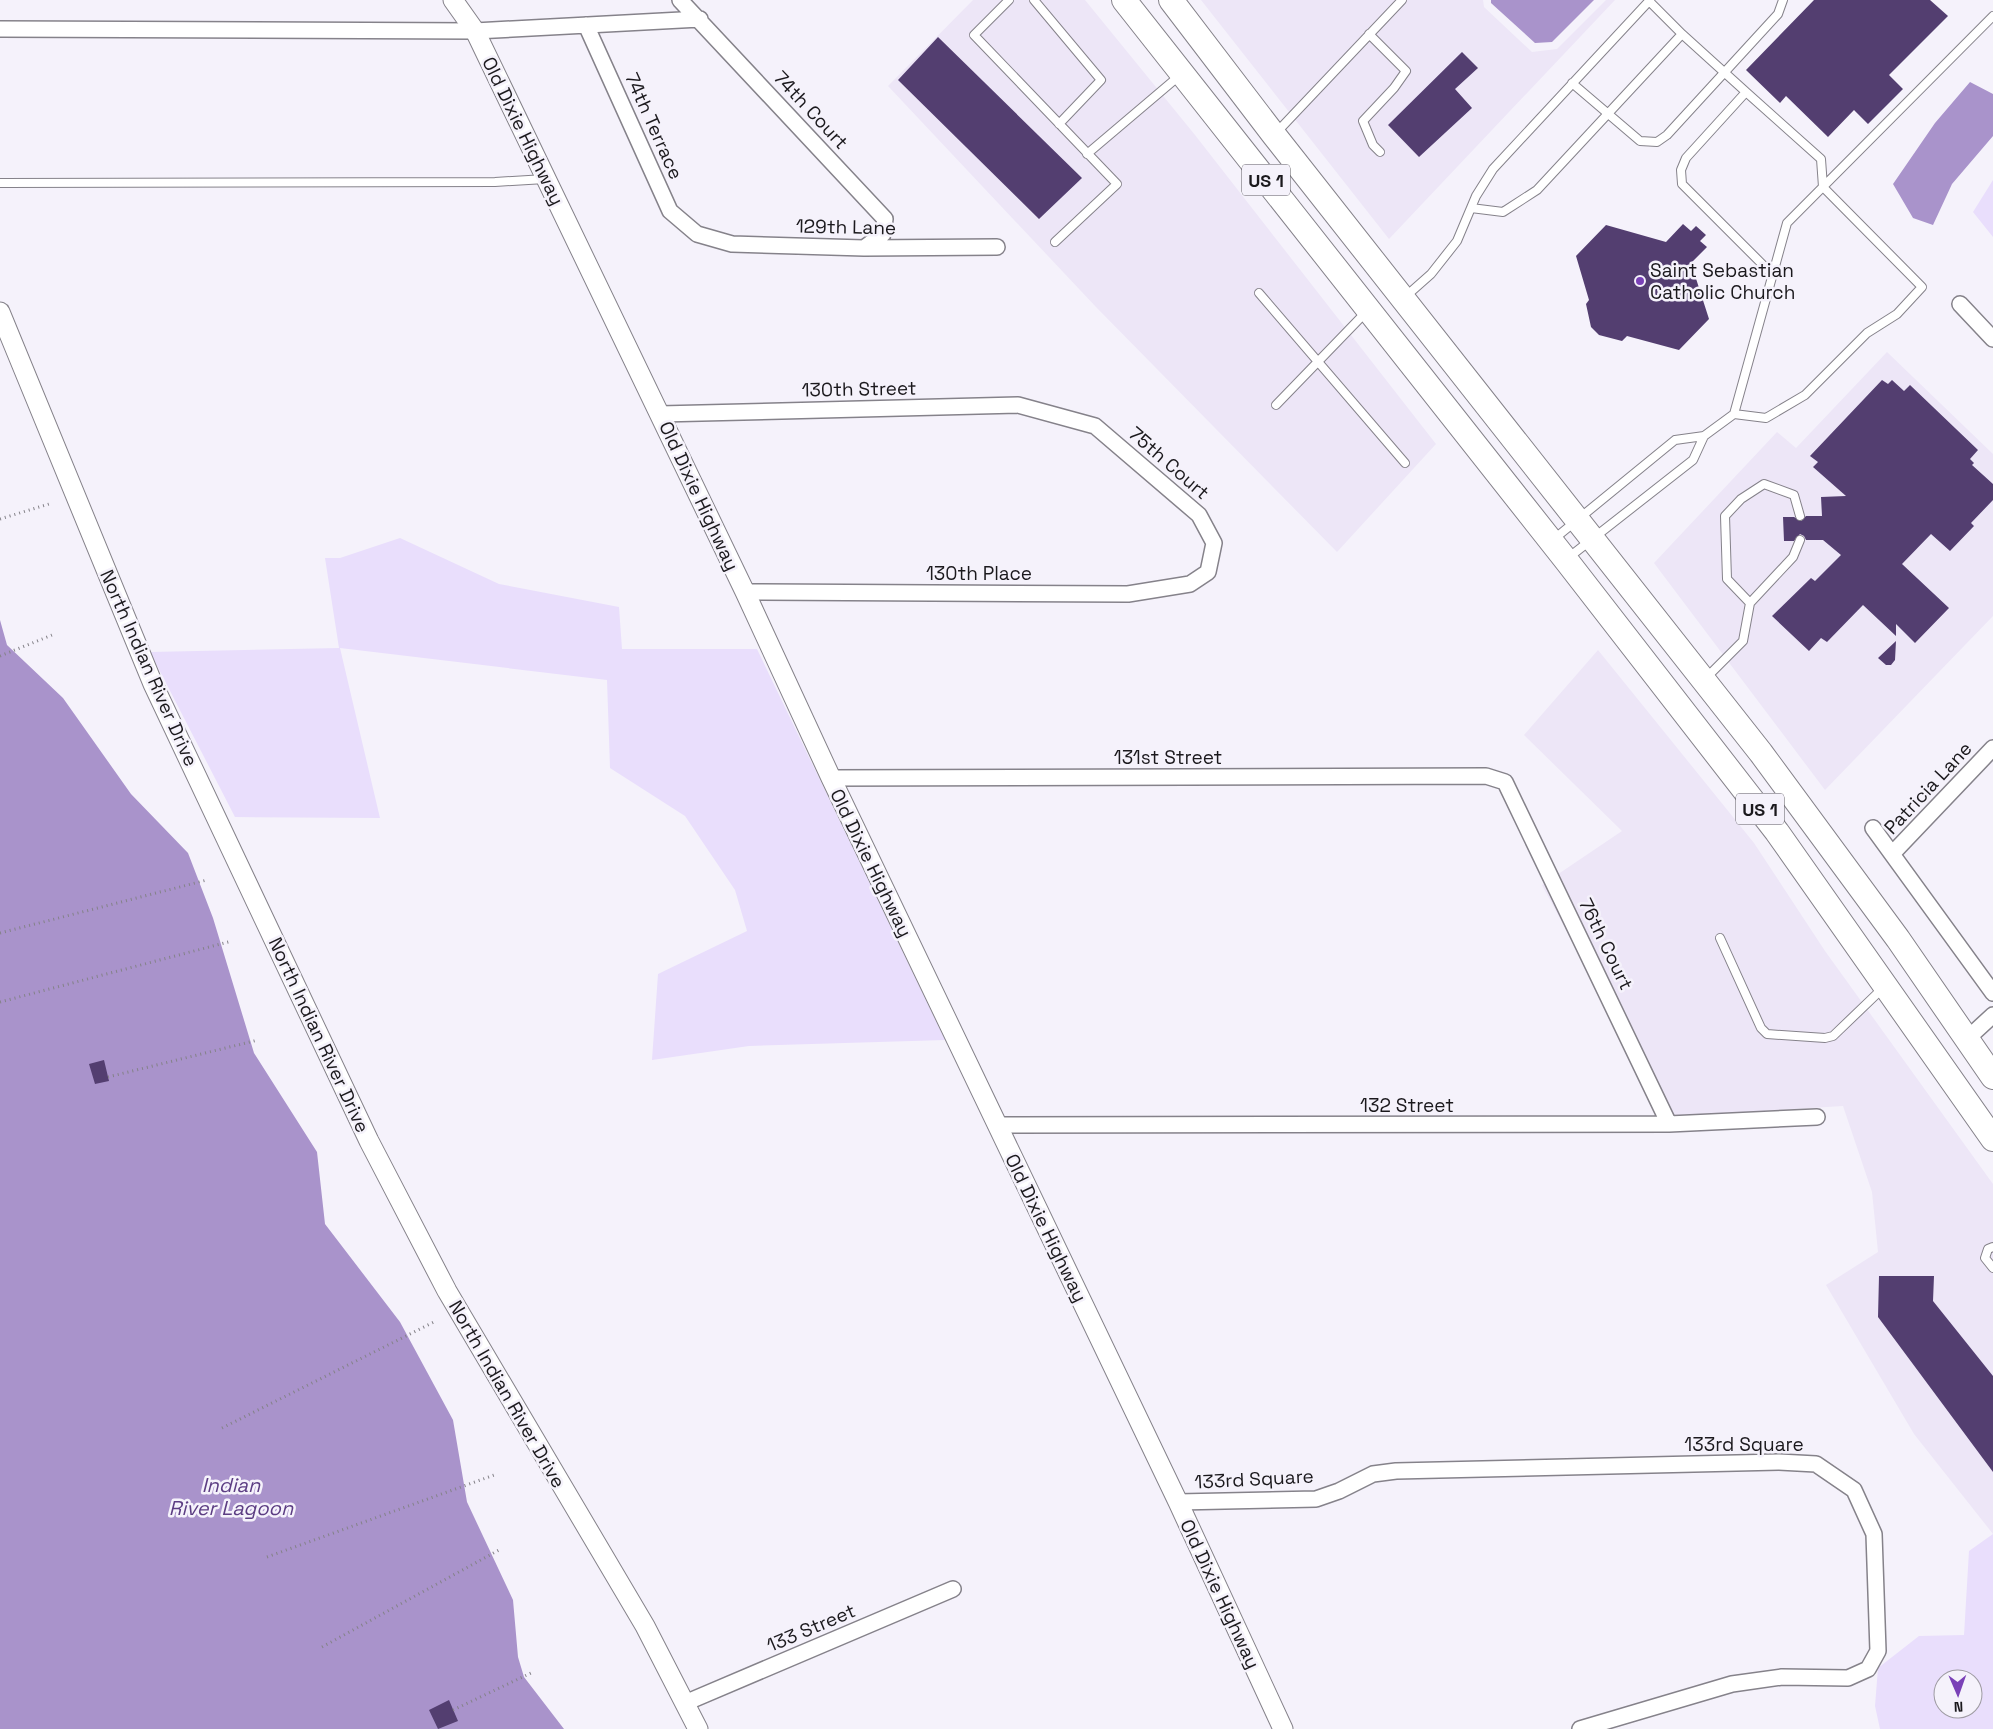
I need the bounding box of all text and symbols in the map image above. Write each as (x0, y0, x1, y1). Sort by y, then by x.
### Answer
street label: Old Dixie Highway (476, 53, 570, 209)
street label: 74th Court (768, 66, 854, 154)
street label: 74th Terrace (619, 69, 689, 183)
road number: US 1 (1242, 164, 1290, 196)
street label: 129th Lane (796, 214, 896, 240)
place label: Saint Sebastian Catholic Church (1650, 258, 1795, 305)
marker: Saint Sebastian Catholic Church (1634, 275, 1646, 287)
street label: 130th Street (801, 375, 917, 403)
street label: Old Dixie Highway (653, 417, 745, 575)
street label: 75th Court (1124, 421, 1214, 505)
street label: 130th Place (926, 561, 1032, 586)
street label: North Indian River Drive (94, 566, 204, 770)
street label: Patricia Lane (1879, 736, 1977, 840)
street label: 131st Street (1114, 745, 1222, 770)
street label: Old Dixie Highway (824, 785, 918, 941)
road number: US 1 (1736, 794, 1784, 824)
street label: 76th Court (1573, 894, 1639, 994)
street label: North Indian River Drive (263, 933, 375, 1137)
street label: 132 Street (1360, 1093, 1454, 1118)
street label: Old Dixie Highway (999, 1150, 1093, 1306)
street label: North Indian River Drive (443, 1296, 571, 1492)
street label: 133rd Square (1684, 1432, 1804, 1457)
street label: 133rd Square (1194, 1463, 1314, 1495)
water label: Indian River Lagoon (169, 1472, 294, 1521)
street label: Old Dixie Highway (1174, 1515, 1266, 1673)
street label: 133 Street (763, 1598, 859, 1658)
north arrow (1933, 1669, 1983, 1719)
text: N (1953, 1698, 1963, 1716)

